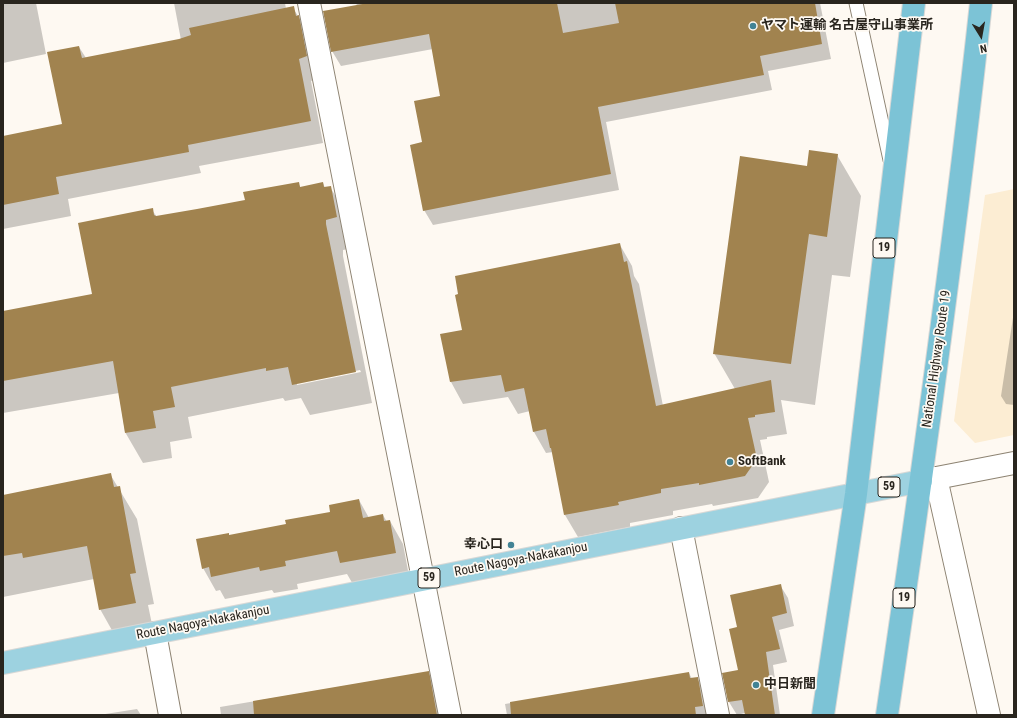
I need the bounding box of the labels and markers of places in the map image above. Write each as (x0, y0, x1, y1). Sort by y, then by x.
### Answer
place label: ヤマト運輸 名古屋守山事業所 (761, 18, 933, 34)
marker: ヤマト運輸 名古屋守山事業所 (748, 21, 758, 31)
place label: SoftBank (738, 454, 786, 470)
marker: SoftBank (725, 457, 735, 467)
place label: 幸心口 (464, 537, 503, 553)
marker: 幸心口 (506, 540, 516, 550)
place label: 中日新聞 (764, 677, 816, 693)
marker: 中日新聞 (751, 680, 761, 690)

